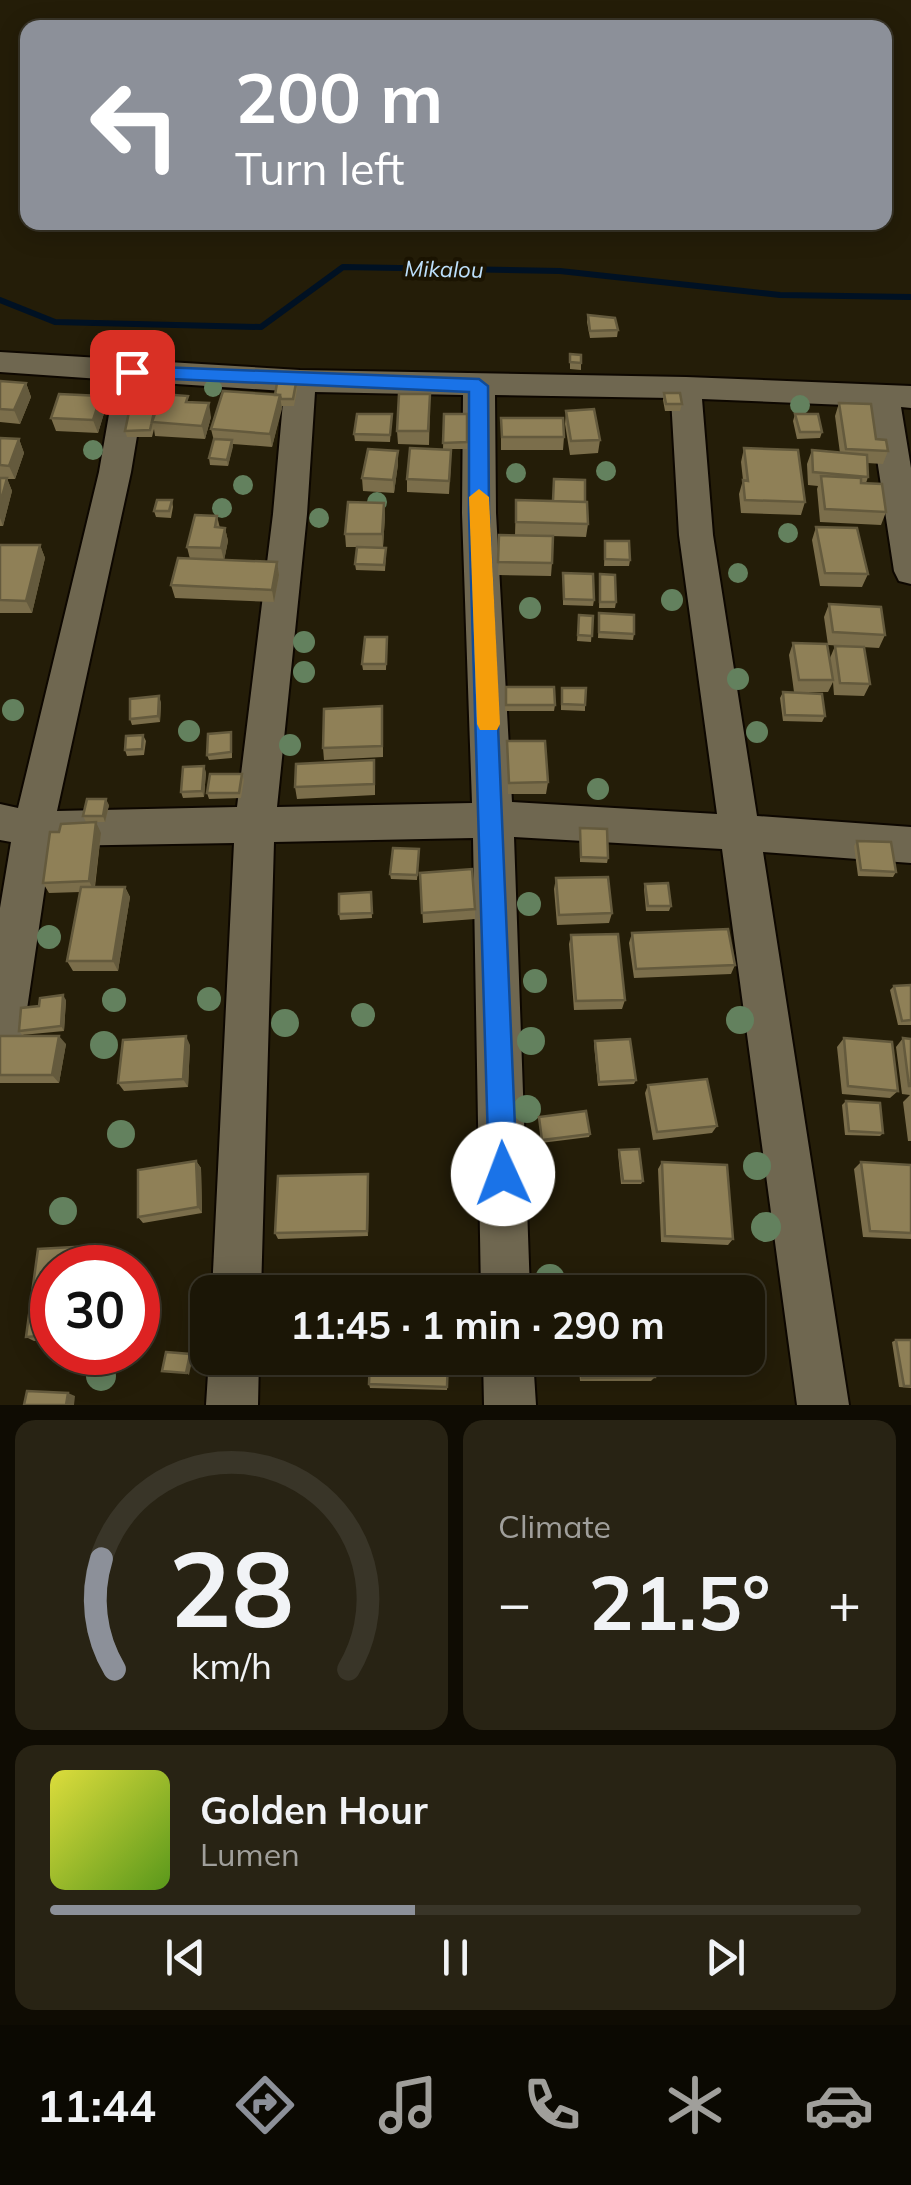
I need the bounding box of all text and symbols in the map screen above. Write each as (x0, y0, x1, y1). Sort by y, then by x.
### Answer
text: 200 m (235, 53, 443, 141)
icon: left (70, 60, 200, 190)
text: Turn left (235, 140, 404, 196)
water label: Mikalou (404, 254, 484, 284)
pin (90, 330, 175, 415)
icon: arrive (105, 345, 160, 400)
position arrow (451, 1122, 555, 1226)
speed limit sign: 30 (30, 1245, 160, 1375)
text: 11:45 · 1 min · 290 m (290, 1301, 665, 1349)
text: Climate (498, 1506, 611, 1546)
text: 28 (169, 1522, 294, 1653)
text: 21.5° (588, 1555, 771, 1649)
text: − (498, 1568, 531, 1637)
text: + (828, 1568, 861, 1637)
text: km/h (191, 1643, 272, 1688)
text: Golden Hour (200, 1786, 428, 1834)
text: Lumen (200, 1834, 300, 1874)
icon: previous (158, 1930, 213, 1985)
icon: pause (428, 1930, 483, 1985)
icon: next (698, 1930, 753, 1985)
icon: directions (230, 2070, 300, 2140)
icon: music (373, 2070, 443, 2140)
icon: phone (517, 2070, 587, 2140)
icon: climate (660, 2070, 730, 2140)
icon: car (804, 2070, 874, 2140)
text: 11:44 (37, 2077, 156, 2133)

